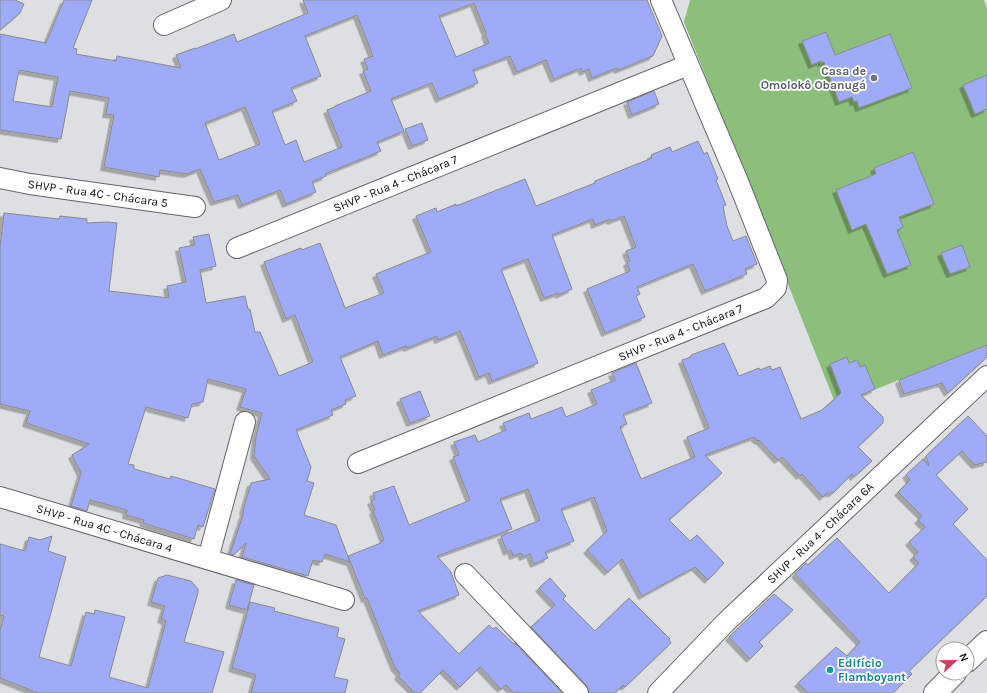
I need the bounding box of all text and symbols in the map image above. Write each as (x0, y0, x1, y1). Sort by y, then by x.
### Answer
place label: Casa de Omolokô Obanugá (761, 64, 866, 92)
marker: Casa de Omolokô Obanugá (869, 73, 879, 83)
street label: SHVP - Rua 4 - Chácara 7 (331, 152, 460, 215)
street label: SHVP - Rua 4C - Chácara 5 (27, 177, 169, 210)
street label: SHVP - Rua 4 - Chácara 7 (616, 301, 745, 364)
street label: SHVP - Rua 4 - Chácara 6A (764, 480, 877, 586)
street label: SHVP - Rua 4C - Chácara 4 (35, 501, 174, 555)
north arrow (935, 641, 975, 681)
text: N (956, 651, 971, 664)
place label: Edifício Flamboyant (838, 656, 906, 684)
marker: Edifício Flamboyant (825, 665, 835, 675)

